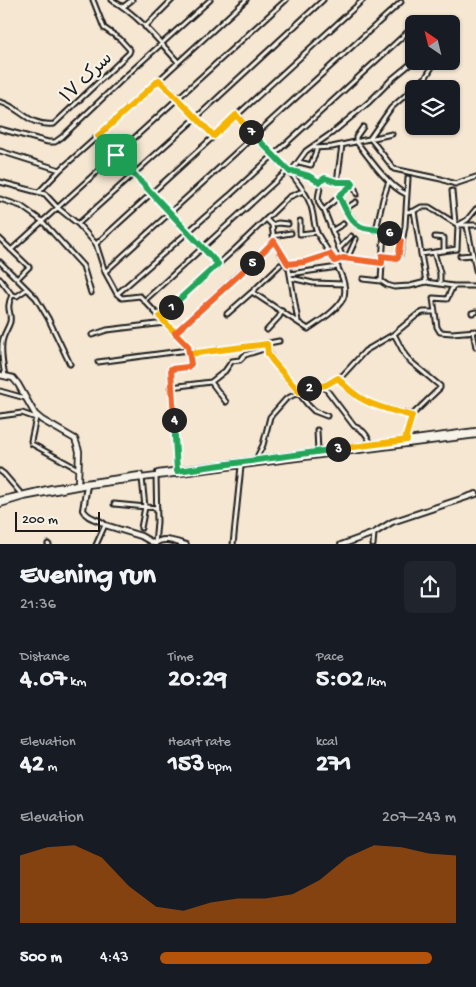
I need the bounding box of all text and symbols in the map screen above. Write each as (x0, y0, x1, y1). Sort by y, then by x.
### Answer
north arrow (405, 15, 460, 70)
map controls (405, 15, 460, 135)
street label: سرک ۱۷ (56, 48, 118, 109)
button: layers (405, 80, 460, 135)
pin: 7 (238, 120, 264, 144)
text: 7 (248, 124, 255, 141)
pin (95, 134, 137, 176)
icon: arrive (102, 141, 130, 169)
pin: 6 (376, 220, 402, 246)
text: 6 (386, 225, 393, 242)
pin: 5 (240, 250, 264, 276)
text: 5 (249, 255, 256, 272)
pin: 1 (158, 294, 184, 320)
text: 1 (169, 299, 174, 316)
pin: 2 (296, 376, 322, 400)
text: 2 (306, 380, 313, 397)
pin: 4 (162, 408, 186, 432)
text: 4 (171, 412, 178, 429)
pin: 3 (326, 436, 350, 462)
text: 3 (335, 441, 342, 458)
scale bar (15, 510, 100, 533)
text: 200 m (22, 512, 58, 529)
text: Evening run (20, 560, 156, 593)
button: share (404, 561, 456, 613)
text: 21:36 (20, 596, 56, 615)
text: Distance (20, 649, 69, 666)
text: Time (168, 649, 194, 666)
text: Pace (316, 649, 343, 666)
text: 4.07 (20, 666, 67, 695)
text: 20:29 (168, 666, 227, 695)
text: 5:02 (316, 666, 363, 695)
text: km (67, 674, 86, 691)
text: /km (363, 674, 386, 691)
text: Elevation (20, 734, 76, 751)
text: Heart rate (168, 734, 231, 751)
text: kcal (316, 734, 338, 751)
text: 42 (20, 751, 44, 780)
text: 153 (168, 751, 204, 780)
text: 271 (316, 751, 351, 780)
text: m (44, 759, 57, 776)
text: bpm (204, 759, 232, 776)
text: Elevation (20, 809, 84, 828)
text: 207–243 m (382, 809, 456, 828)
text: 500 m (20, 949, 62, 968)
text: 4:43 (100, 949, 128, 968)

